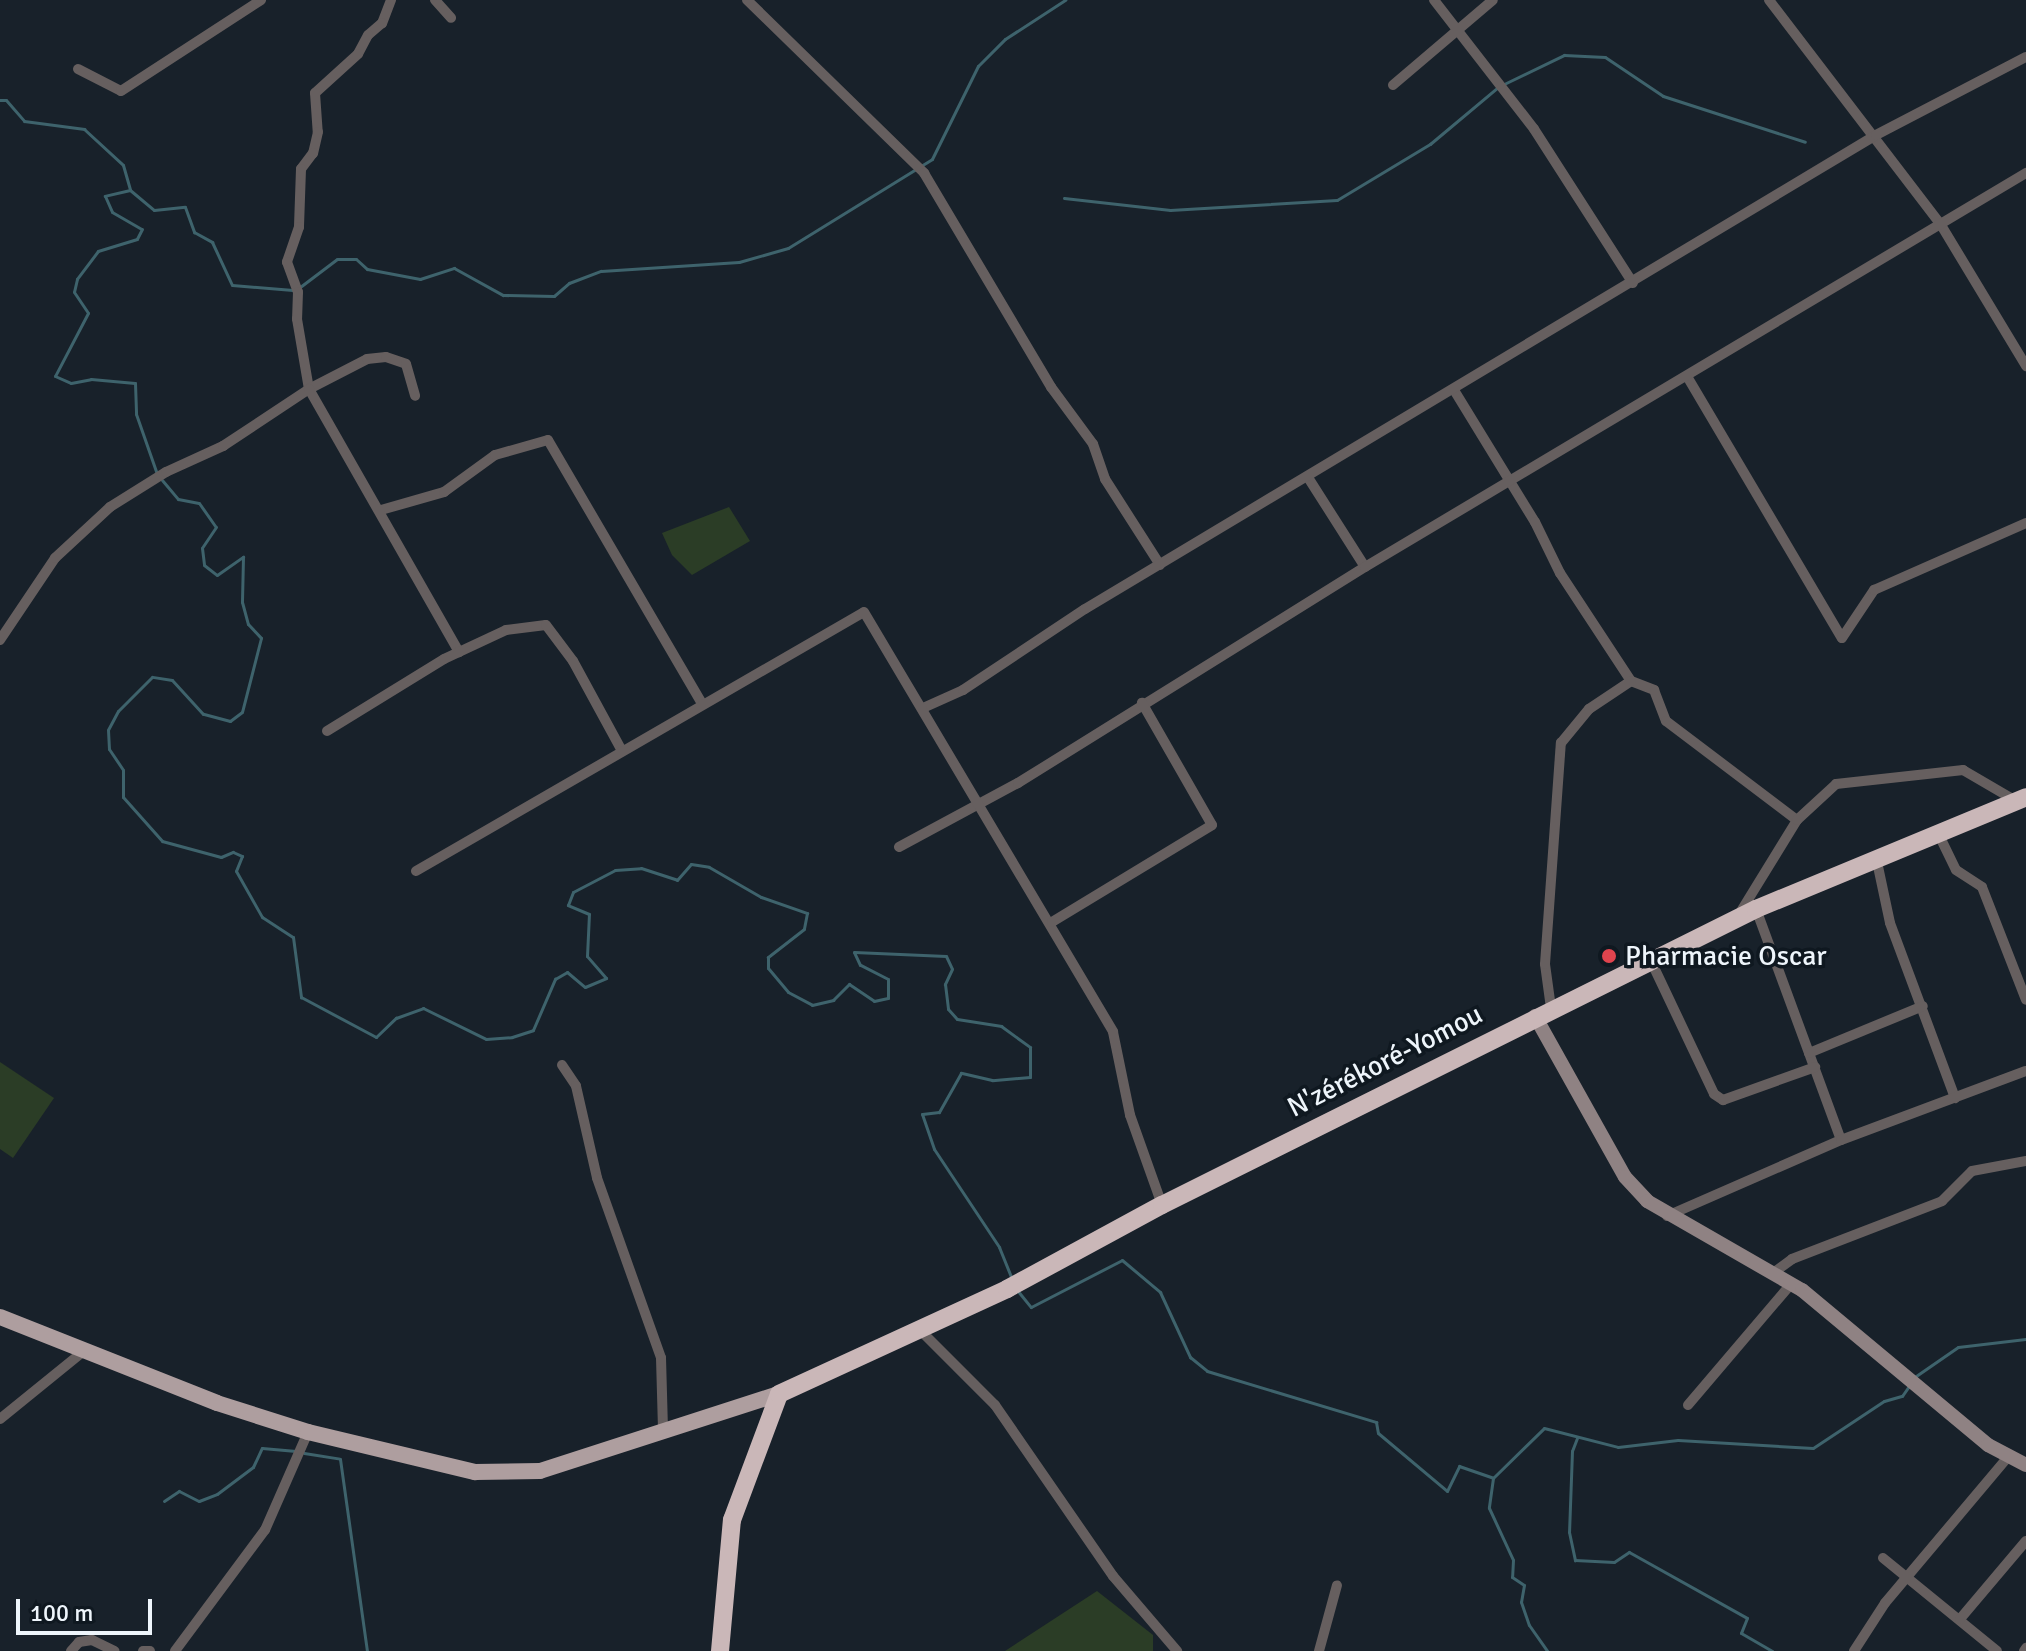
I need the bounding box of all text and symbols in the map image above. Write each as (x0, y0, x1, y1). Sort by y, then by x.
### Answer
place label: Pharmacie Oscar (1625, 939, 1827, 973)
marker: Pharmacie Oscar (1600, 947, 1618, 965)
street label: N'zérékoré-Yomou (1282, 997, 1488, 1125)
scale bar (20, 1583, 156, 1633)
text: 100 m (30, 1598, 93, 1628)

